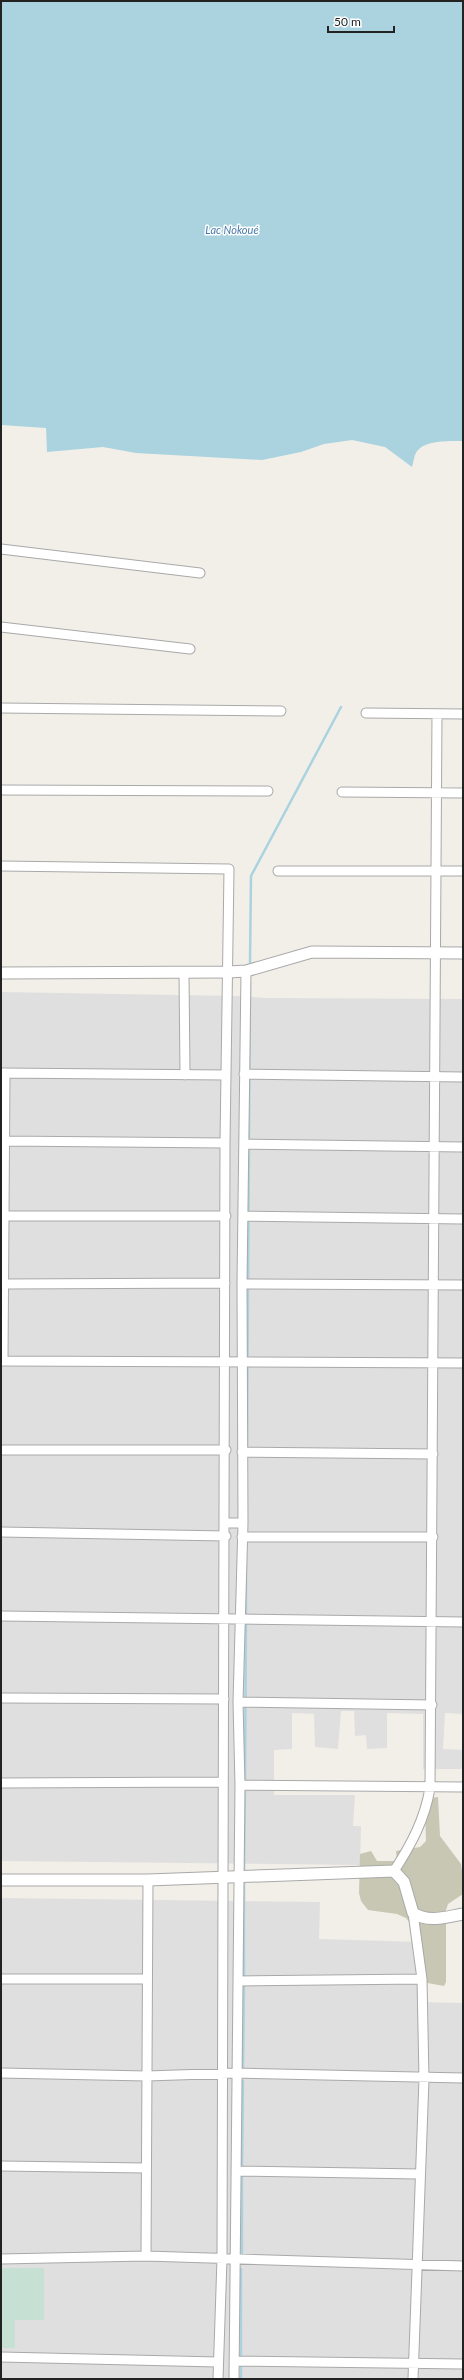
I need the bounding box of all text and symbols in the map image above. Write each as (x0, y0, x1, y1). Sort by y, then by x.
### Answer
scale bar (328, 8, 394, 34)
text: 50 m (334, 14, 361, 29)
water label: Lac Nokoué (205, 223, 259, 236)

